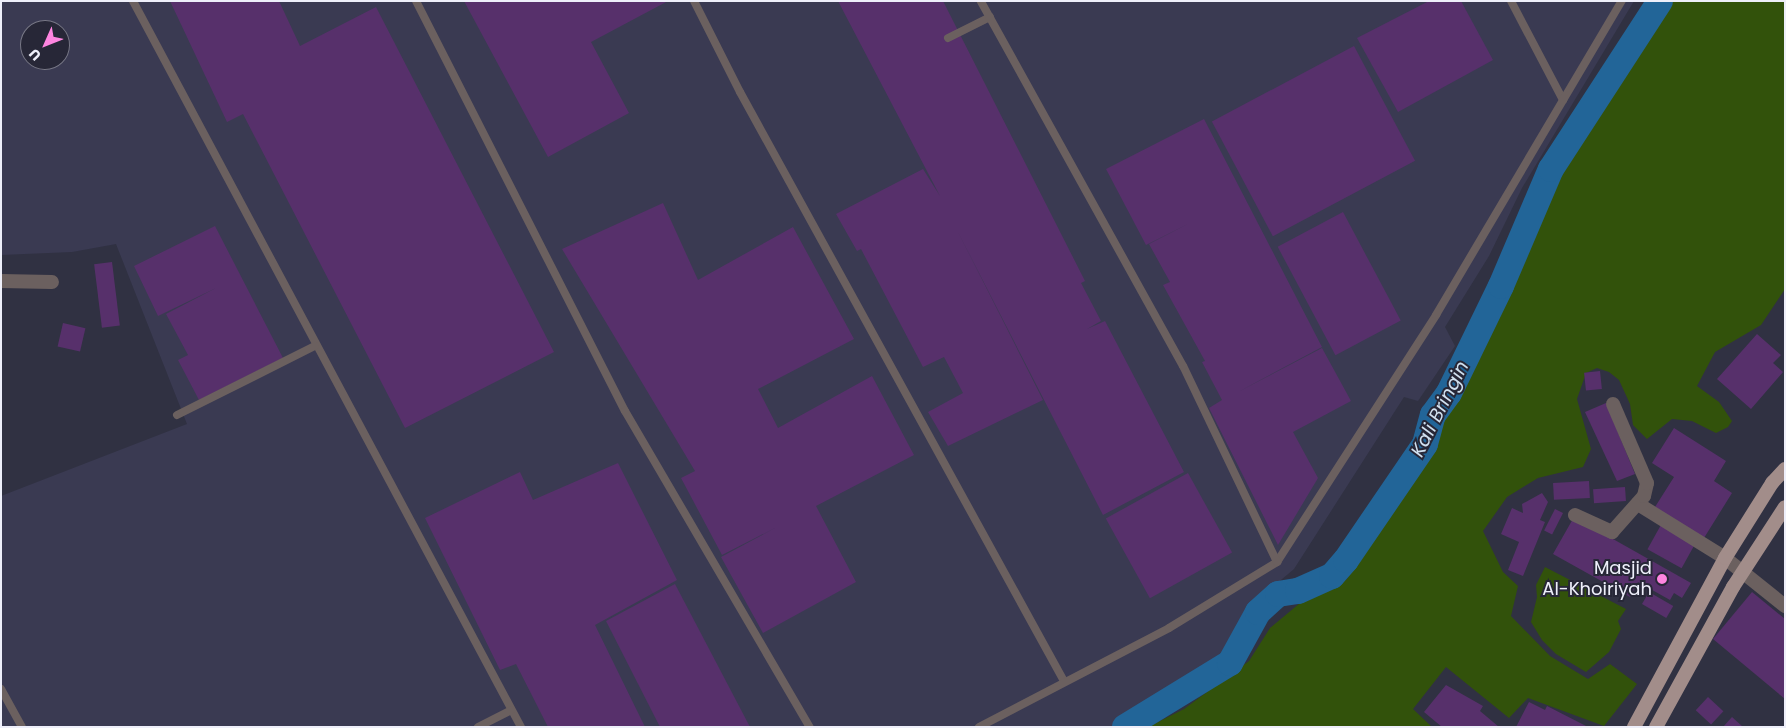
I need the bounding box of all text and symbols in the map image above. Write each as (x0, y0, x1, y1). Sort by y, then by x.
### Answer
north arrow (20, 20, 70, 70)
text: U (24, 44, 46, 65)
water label: Kali Bringin (1406, 357, 1474, 461)
place label: Masjid Al-Khoiriyah (1542, 558, 1652, 600)
marker: Masjid Al-Khoiriyah (1656, 573, 1668, 585)

